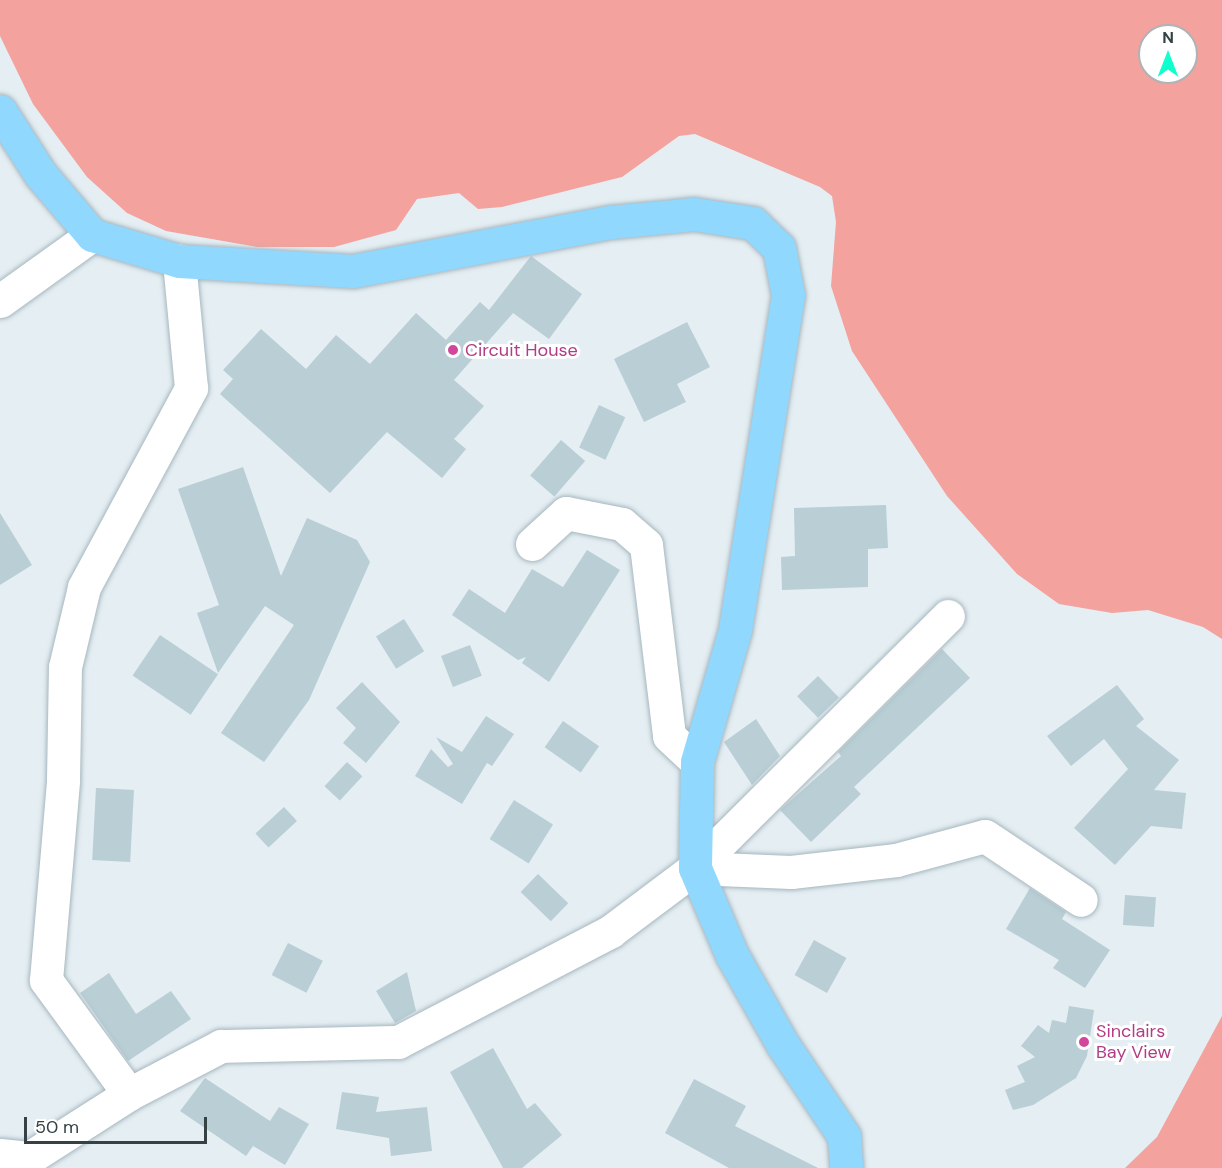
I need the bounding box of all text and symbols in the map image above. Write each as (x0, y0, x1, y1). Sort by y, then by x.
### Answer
north arrow (1138, 24, 1198, 84)
text: N (1162, 27, 1174, 48)
place label: Circuit House (465, 339, 578, 361)
marker: Circuit House (446, 343, 460, 357)
place label: Sinclairs Bay View (1096, 1021, 1171, 1064)
marker: Sinclairs Bay View (1077, 1035, 1091, 1049)
scale bar (27, 1105, 210, 1143)
text: 50 m (35, 1115, 79, 1139)

